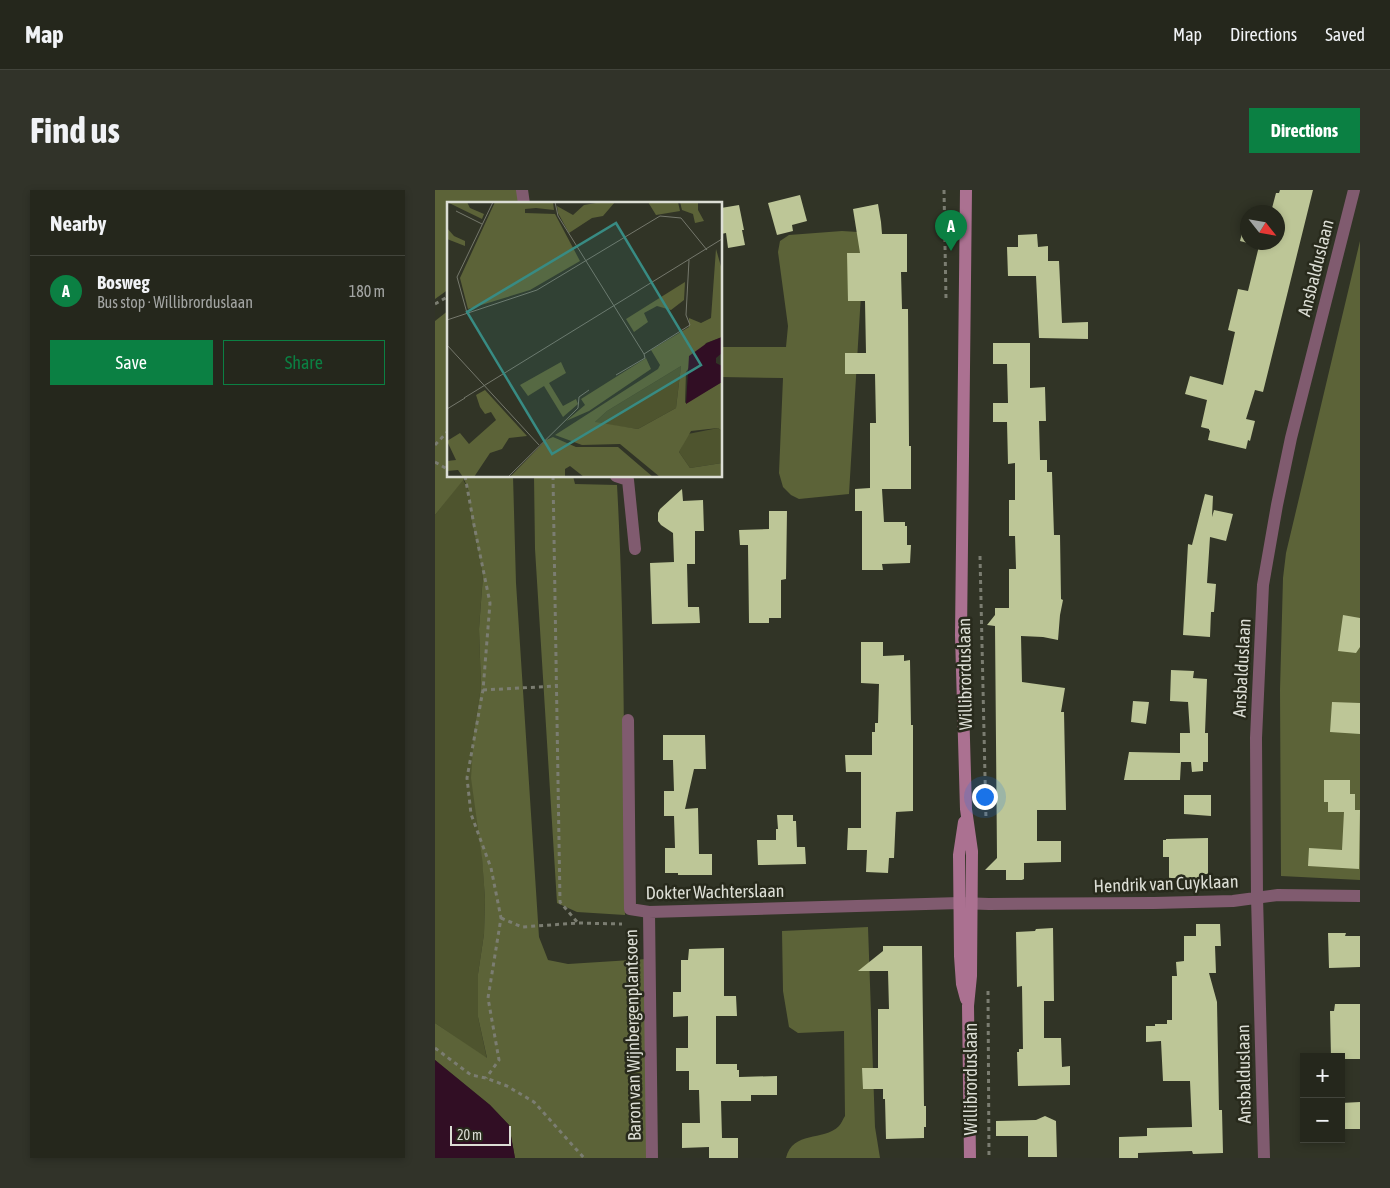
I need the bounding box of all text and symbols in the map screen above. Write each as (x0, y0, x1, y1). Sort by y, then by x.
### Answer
text: Map (25, 21, 64, 48)
text: Map (1173, 24, 1202, 45)
text: Directions (1230, 24, 1297, 45)
text: Saved (1325, 24, 1365, 45)
button: Directions (1249, 108, 1360, 153)
text: Find us (30, 110, 120, 150)
inset map (447, 202, 723, 478)
north arrow (1240, 205, 1285, 250)
pin: A (935, 210, 967, 251)
text: Nearby (50, 211, 106, 235)
street label: Ansbalduslaan (1293, 217, 1338, 319)
text: Bosweg (97, 271, 150, 293)
text: A (62, 282, 70, 300)
text: 180 m (349, 282, 385, 300)
text: Bus stop · Willibrorduslaan (97, 293, 253, 311)
button: Save (50, 340, 213, 385)
button: Share (223, 340, 385, 385)
street label: Willibrorduslaan (953, 618, 976, 730)
street label: Ansbalduslaan (1228, 618, 1255, 718)
your location (972, 784, 998, 810)
street label: Hendrik van Cuyklaan (1093, 870, 1239, 897)
street label: Dokter Wachterslaan (645, 880, 785, 903)
street label: Baron van Wijnbergenplantsoen (620, 929, 645, 1141)
street label: Willibrorduslaan (960, 1023, 981, 1135)
street label: Ansbalduslaan (1232, 1024, 1255, 1124)
map controls (1300, 1053, 1345, 1143)
button: + (1300, 1053, 1345, 1098)
button: − (1300, 1098, 1345, 1143)
scale bar (450, 1123, 511, 1146)
text: 20 m (457, 1127, 482, 1143)

